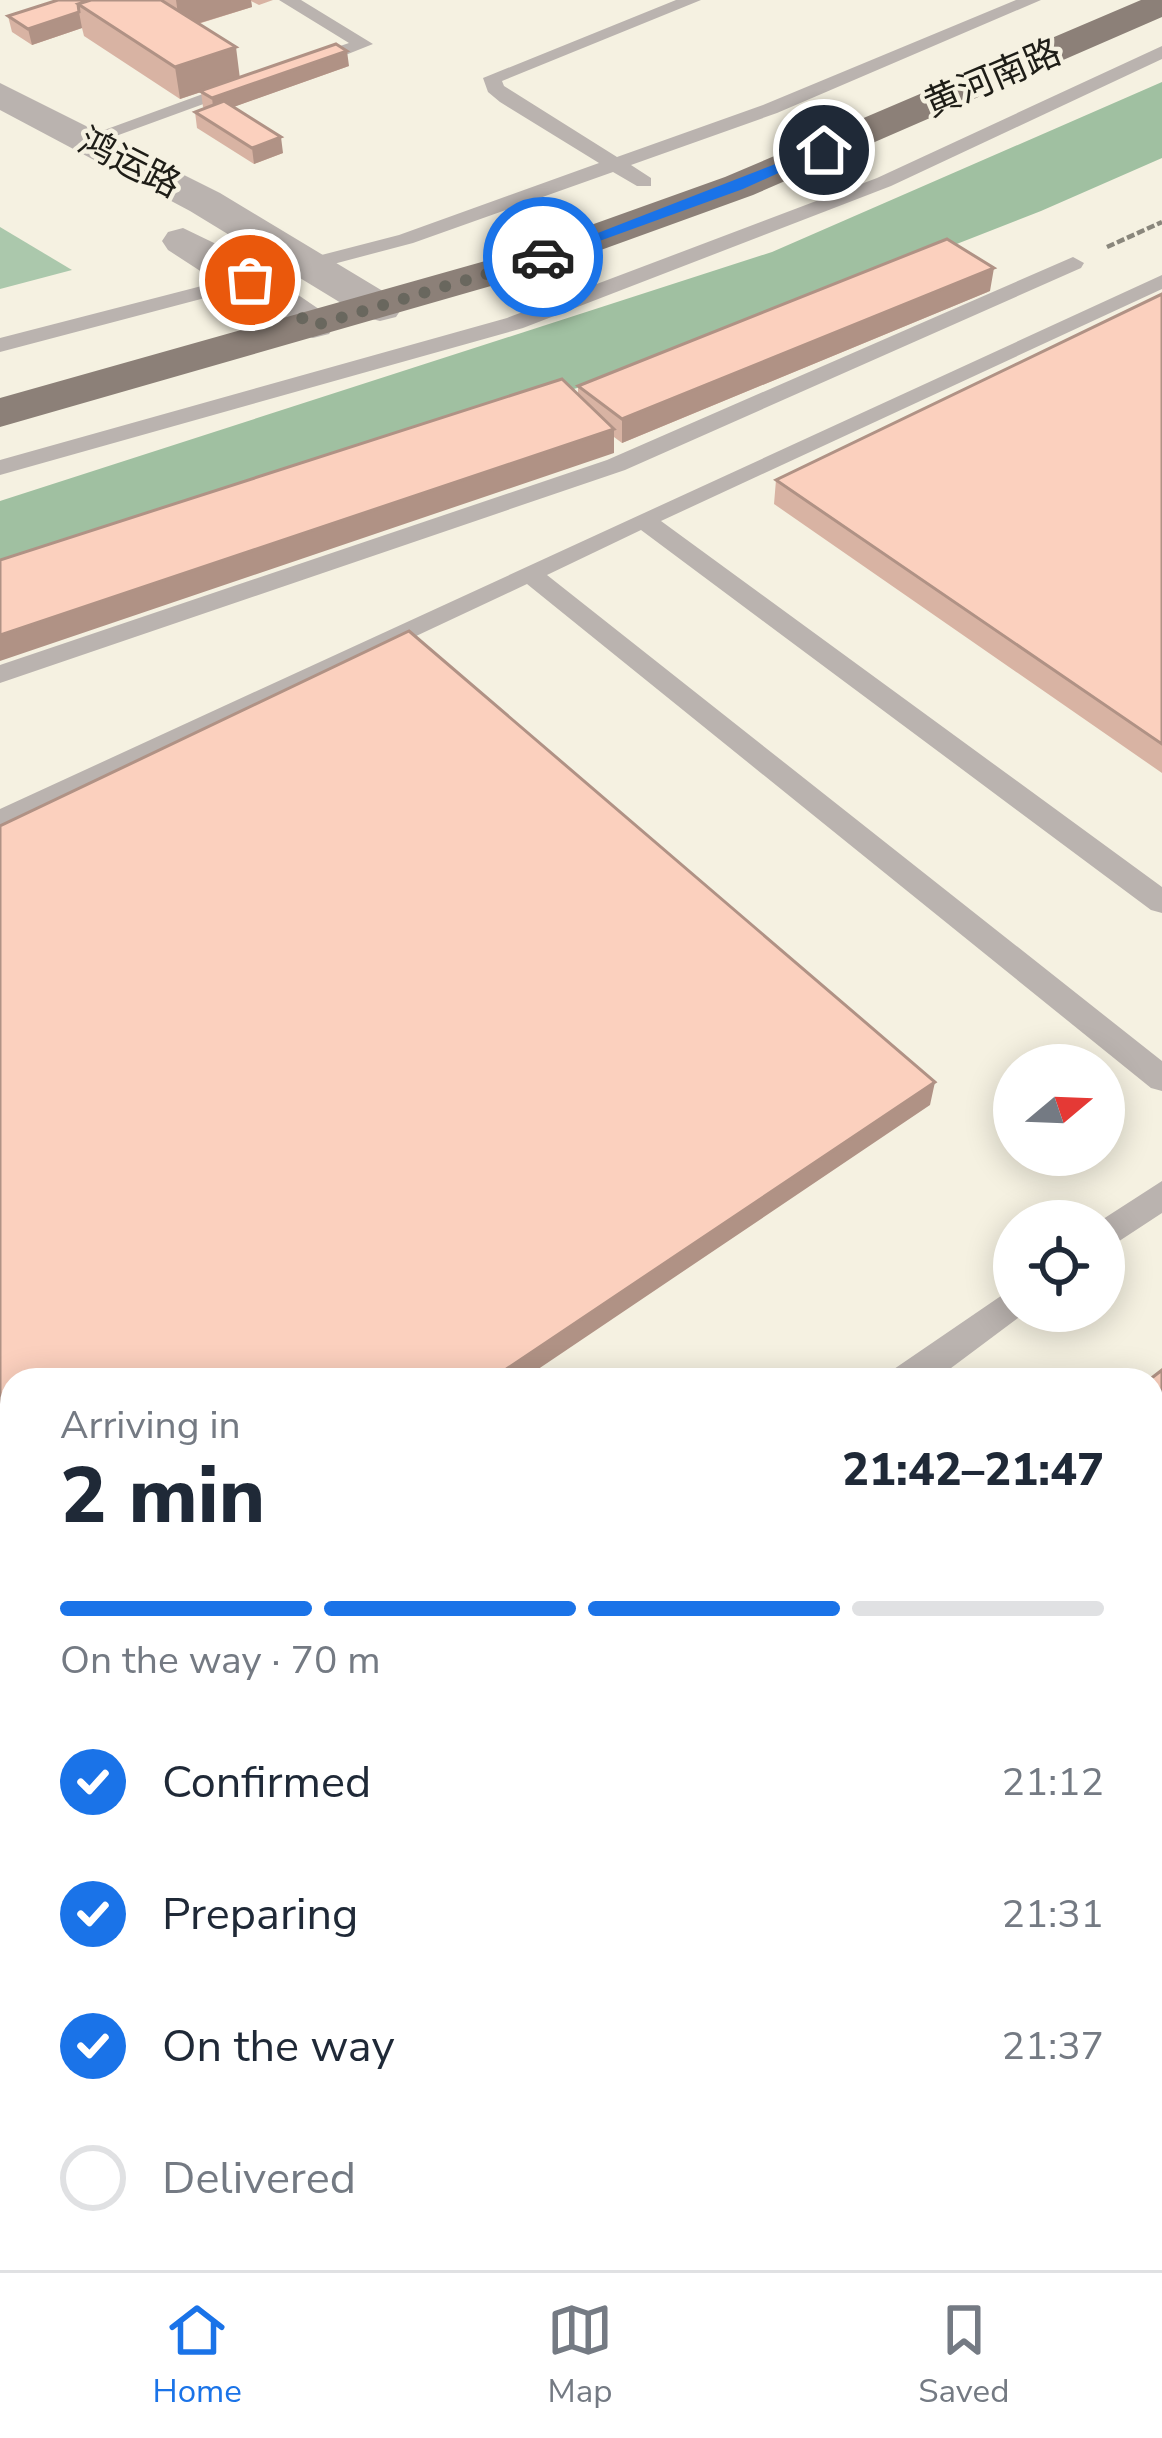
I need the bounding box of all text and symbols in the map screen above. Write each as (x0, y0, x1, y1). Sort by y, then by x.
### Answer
street label: 黄河南路 (917, 28, 1068, 129)
pin (773, 99, 875, 201)
street label: 鸿运路 (70, 117, 189, 210)
icon: home (791, 117, 857, 183)
courier (483, 197, 603, 317)
icon: car (510, 224, 576, 290)
pin (199, 229, 301, 331)
icon: bag (217, 247, 283, 313)
north arrow (993, 1044, 1125, 1176)
map controls (993, 1044, 1125, 1332)
button: locate (993, 1200, 1125, 1332)
text: Arriving in (60, 1399, 241, 1452)
text: 21:42–21:47 (842, 1440, 1104, 1501)
text: 2 min (60, 1443, 265, 1550)
text: On the way · 70 m (60, 1634, 381, 1687)
icon: check (60, 1749, 126, 1815)
text: Confirmed (162, 1752, 371, 1813)
text: 21:12 (1002, 1756, 1104, 1809)
icon: check (60, 1881, 126, 1947)
text: Preparing (162, 1884, 358, 1945)
text: 21:31 (1002, 1888, 1104, 1941)
icon: check (60, 2013, 126, 2079)
text: On the way (162, 2016, 395, 2077)
text: 21:37 (1002, 2020, 1104, 2073)
text: Delivered (162, 2148, 356, 2209)
tab: Home (153, 2297, 242, 2414)
tab: Map (547, 2297, 613, 2414)
tab: Saved (918, 2297, 1009, 2414)

